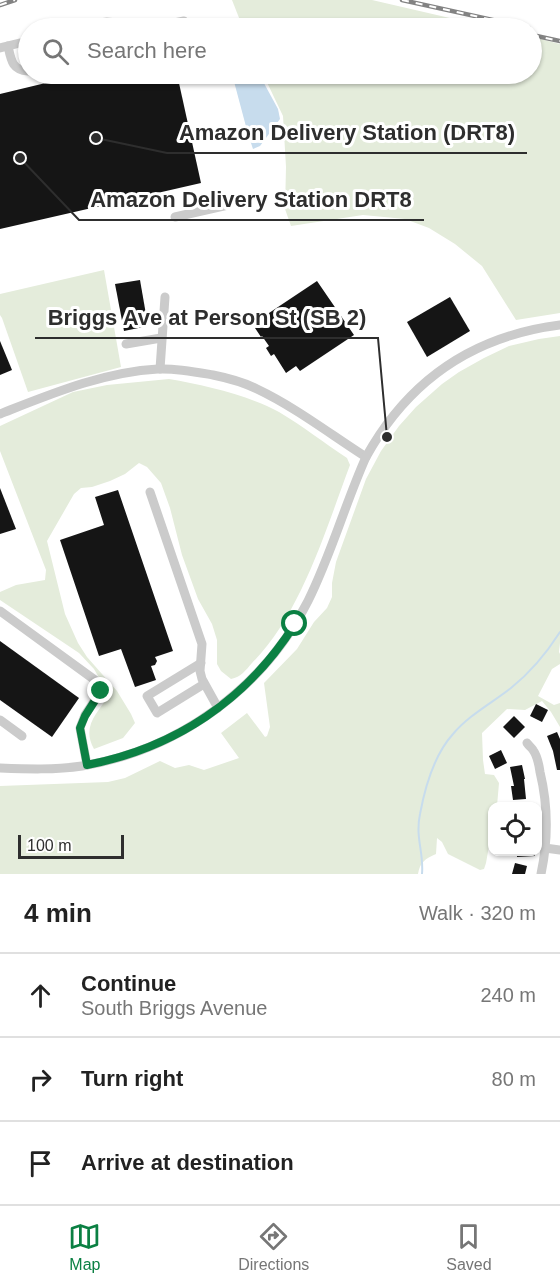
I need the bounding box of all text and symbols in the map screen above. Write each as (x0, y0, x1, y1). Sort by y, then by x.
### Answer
search box (18, 18, 542, 84)
icon: search (39, 35, 72, 68)
text: Search here (87, 38, 207, 63)
callout: Amazon Delivery Station (DRT8) (167, 113, 527, 153)
text: Amazon Delivery Station (DRT8) (179, 120, 515, 145)
callout: Amazon Delivery Station DRT8 (79, 180, 424, 220)
text: Amazon Delivery Station DRT8 (90, 187, 412, 212)
callout: Briggs Ave at Person St (SB 2) (35, 298, 378, 338)
text: Briggs Ave at Person St (SB 2) (48, 305, 366, 330)
route start (281, 610, 307, 636)
route end (87, 677, 113, 703)
map controls (488, 802, 542, 856)
button: locate (488, 802, 542, 856)
scale bar (18, 832, 124, 860)
text: 100 m (27, 837, 71, 854)
text: 4 min (24, 898, 92, 928)
text: Walk · 320 m (419, 902, 536, 924)
text: Continue (81, 971, 176, 996)
icon: ahead (24, 979, 57, 1012)
text: 240 m (480, 984, 536, 1006)
text: South Briggs Avenue (81, 997, 267, 1019)
icon: right (24, 1063, 57, 1096)
text: Turn right (81, 1066, 183, 1091)
text: 80 m (492, 1068, 536, 1090)
icon: arrive (24, 1147, 57, 1180)
text: Arrive at destination (81, 1150, 294, 1175)
tab: Map (68, 1220, 101, 1274)
tab: Directions (238, 1220, 309, 1274)
tab: Saved (446, 1220, 492, 1274)

